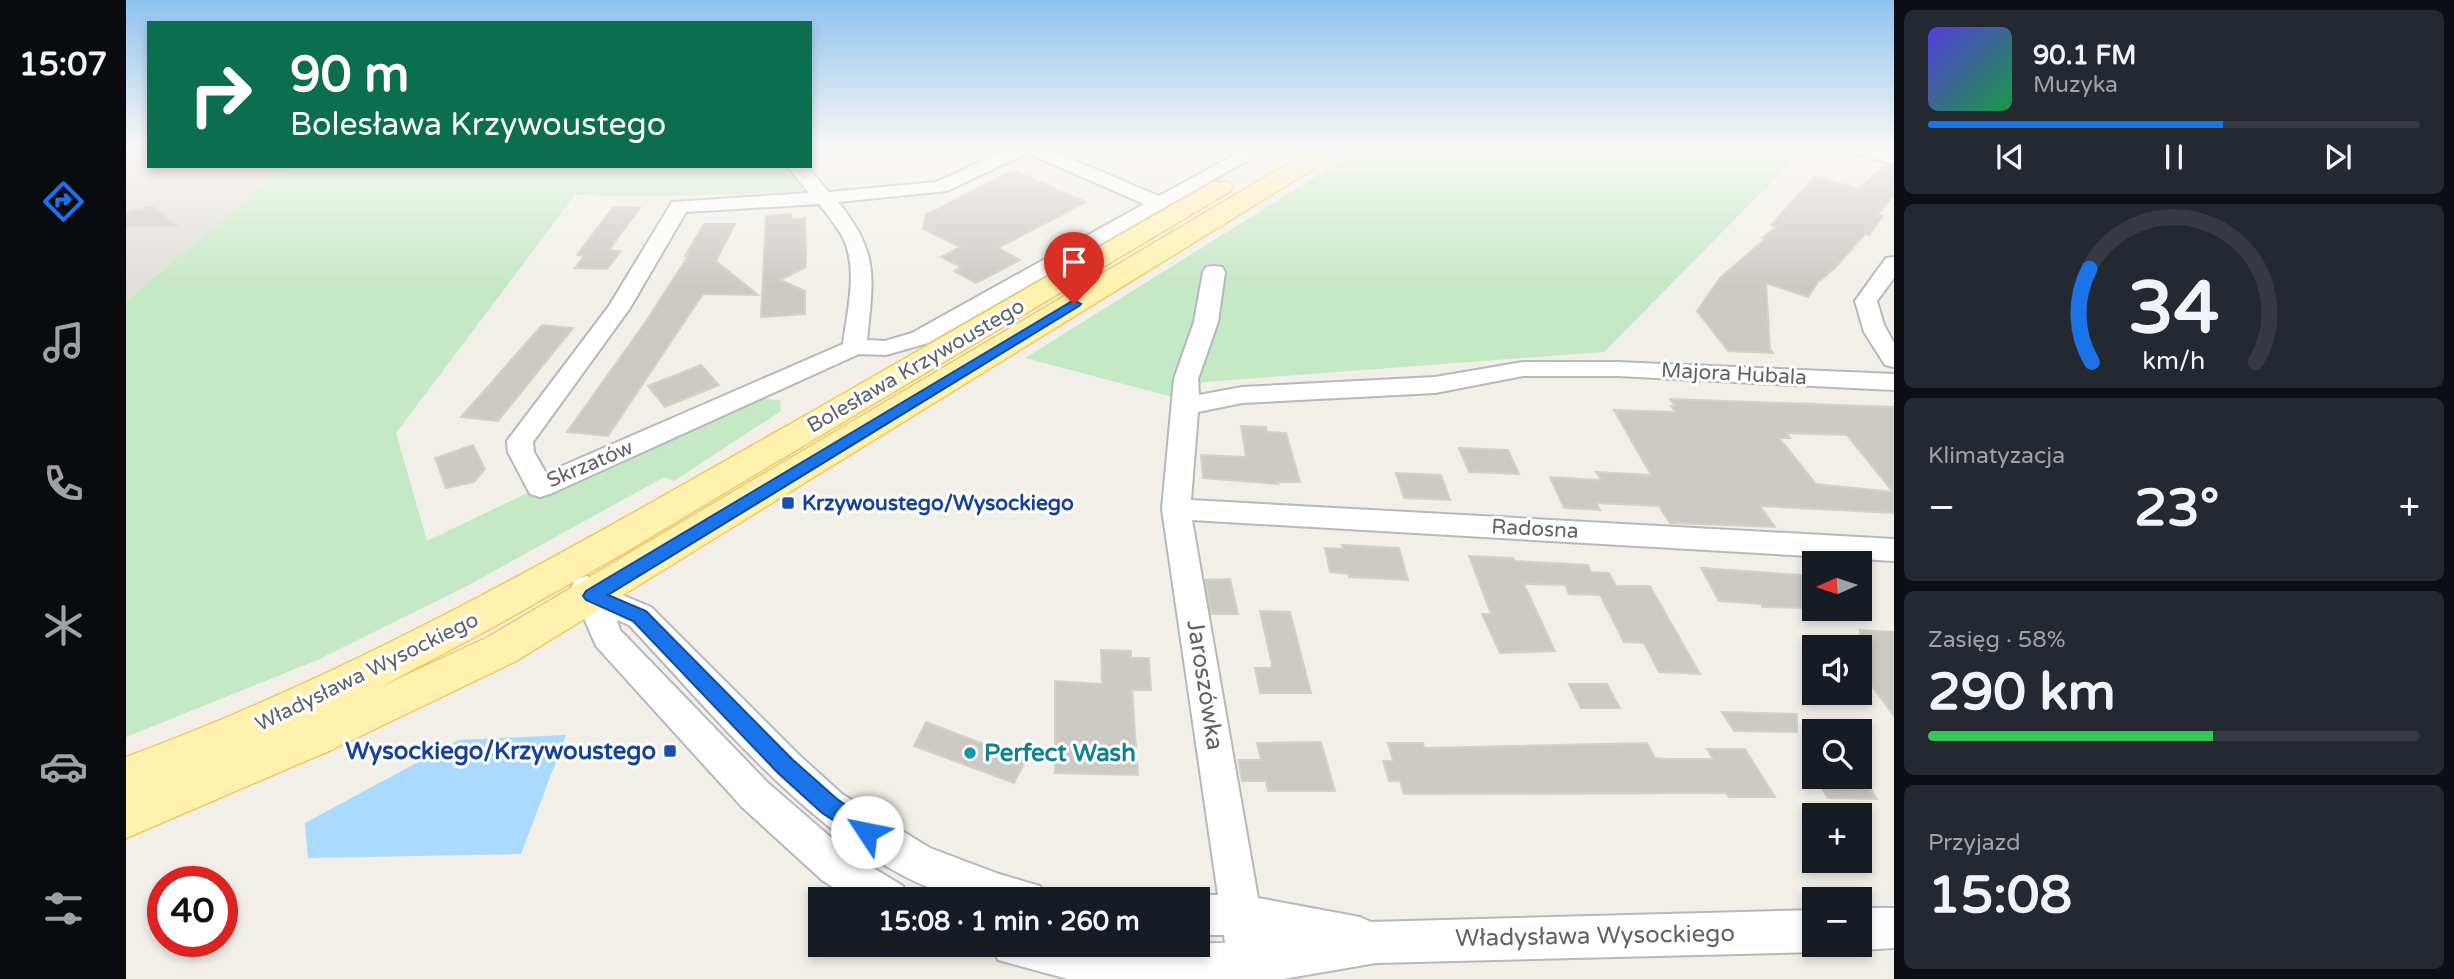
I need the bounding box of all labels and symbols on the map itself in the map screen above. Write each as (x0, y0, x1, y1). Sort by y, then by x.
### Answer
pin (1044, 232, 1104, 304)
street label: Bolesława Krzywoustego (803, 293, 1029, 439)
street label: Majora Hubala (1660, 358, 1808, 390)
street label: Skrzatów (543, 434, 637, 493)
place label: Krzywoustego/Wysockiego (802, 491, 1074, 516)
marker: Krzywoustego/Wysockiego (780, 495, 796, 511)
street label: Radosna (1491, 514, 1579, 544)
north arrow (1802, 551, 1872, 621)
street label: Władysława Wysockiego (251, 607, 483, 737)
street label: Jaroszówka (1180, 618, 1230, 752)
place label: Wysockiego/Krzywoustego (345, 737, 656, 766)
place label: Perfect Wash (984, 739, 1136, 768)
marker: Wysockiego/Krzywoustego (662, 743, 678, 759)
marker: Perfect Wash (962, 745, 978, 761)
position arrow (830, 795, 904, 869)
speed limit sign: 40 (147, 866, 238, 957)
street label: Władysława Wysockiego (1455, 919, 1735, 953)

